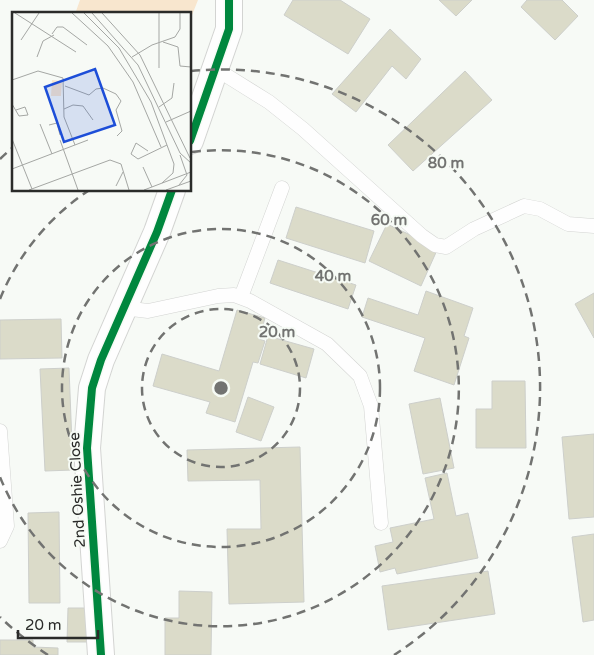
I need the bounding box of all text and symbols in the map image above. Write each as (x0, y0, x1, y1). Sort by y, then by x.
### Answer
inset map (12, 12, 191, 191)
text: 80 m (428, 154, 464, 172)
text: 60 m (371, 211, 407, 229)
text: 40 m (315, 267, 351, 285)
text: 20 m (259, 323, 295, 341)
centre of rings (212, 379, 230, 397)
street label: 2nd Oshie Close (65, 432, 89, 548)
scale bar (18, 608, 98, 640)
text: 20 m (25, 616, 62, 634)

